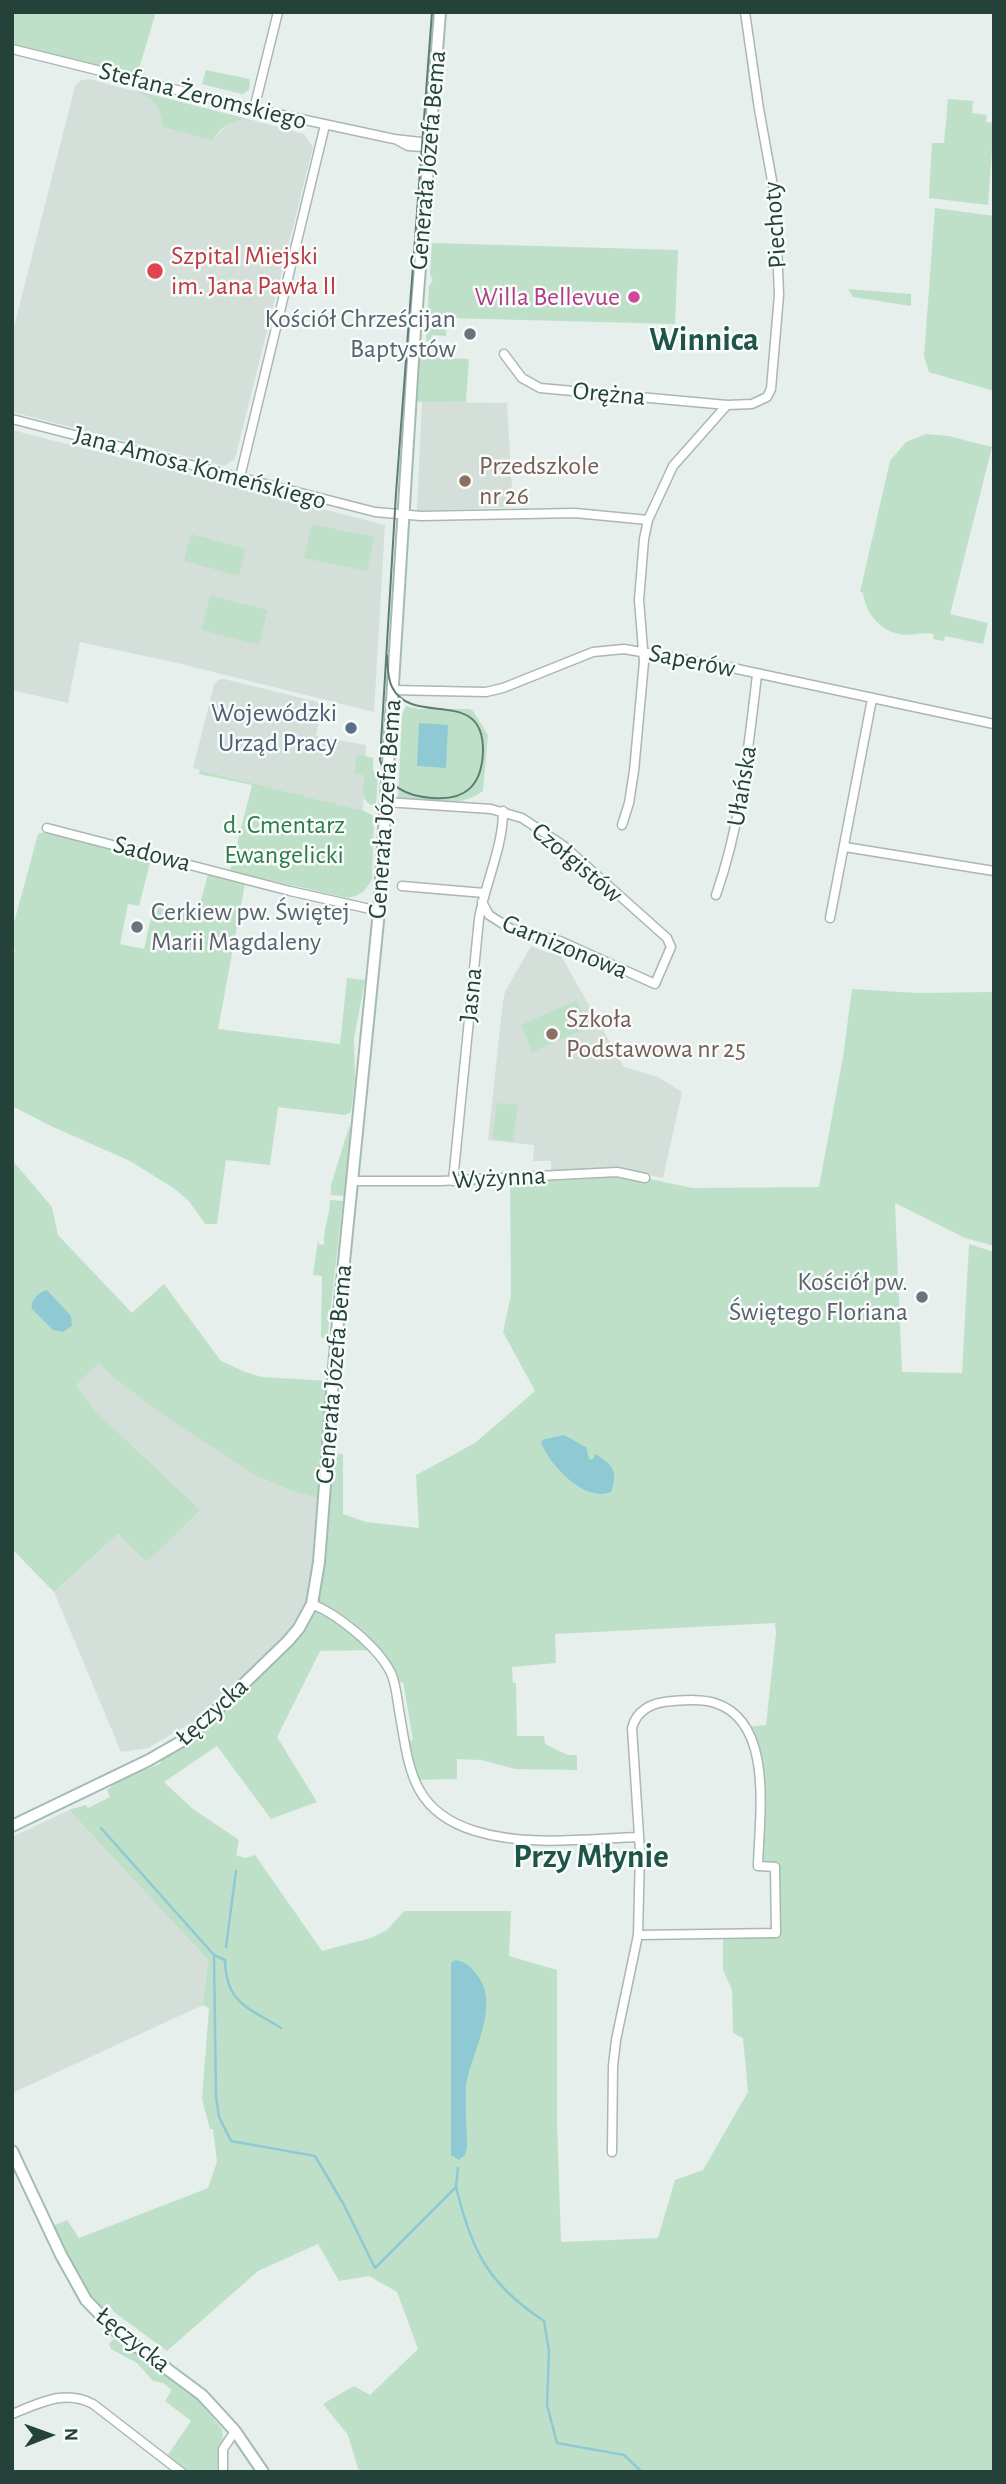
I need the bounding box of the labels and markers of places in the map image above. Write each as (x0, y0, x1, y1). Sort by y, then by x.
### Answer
place label: Szpital Miejski im. Jana Pawła II (171, 240, 336, 302)
marker: Szpital Miejski im. Jana Pawła II (145, 261, 165, 281)
place label: Willa Bellevue (475, 281, 620, 313)
marker: Willa Bellevue (626, 289, 642, 305)
place label: Kościół Chrześcijan Baptystów (264, 303, 456, 364)
marker: Kościół Chrześcijan Baptystów (462, 326, 478, 342)
place label: Przedszkole nr 26 (479, 450, 599, 512)
marker: Przedszkole nr 26 (457, 473, 473, 489)
place label: Wojewódzki Urząd Pracy (211, 697, 337, 758)
marker: Wojewódzki Urząd Pracy (343, 720, 359, 736)
place label: Cerkiew pw. Świętej Marii Magdaleny (151, 896, 350, 958)
marker: Cerkiew pw. Świętej Marii Magdaleny (129, 919, 145, 935)
place label: Szkoła Podstawowa nr 25 (566, 1003, 746, 1064)
marker: Szkoła Podstawowa nr 25 (544, 1026, 560, 1042)
place label: Kościół pw. Świętego Floriana (729, 1266, 908, 1328)
marker: Kościół pw. Świętego Floriana (914, 1289, 930, 1305)

